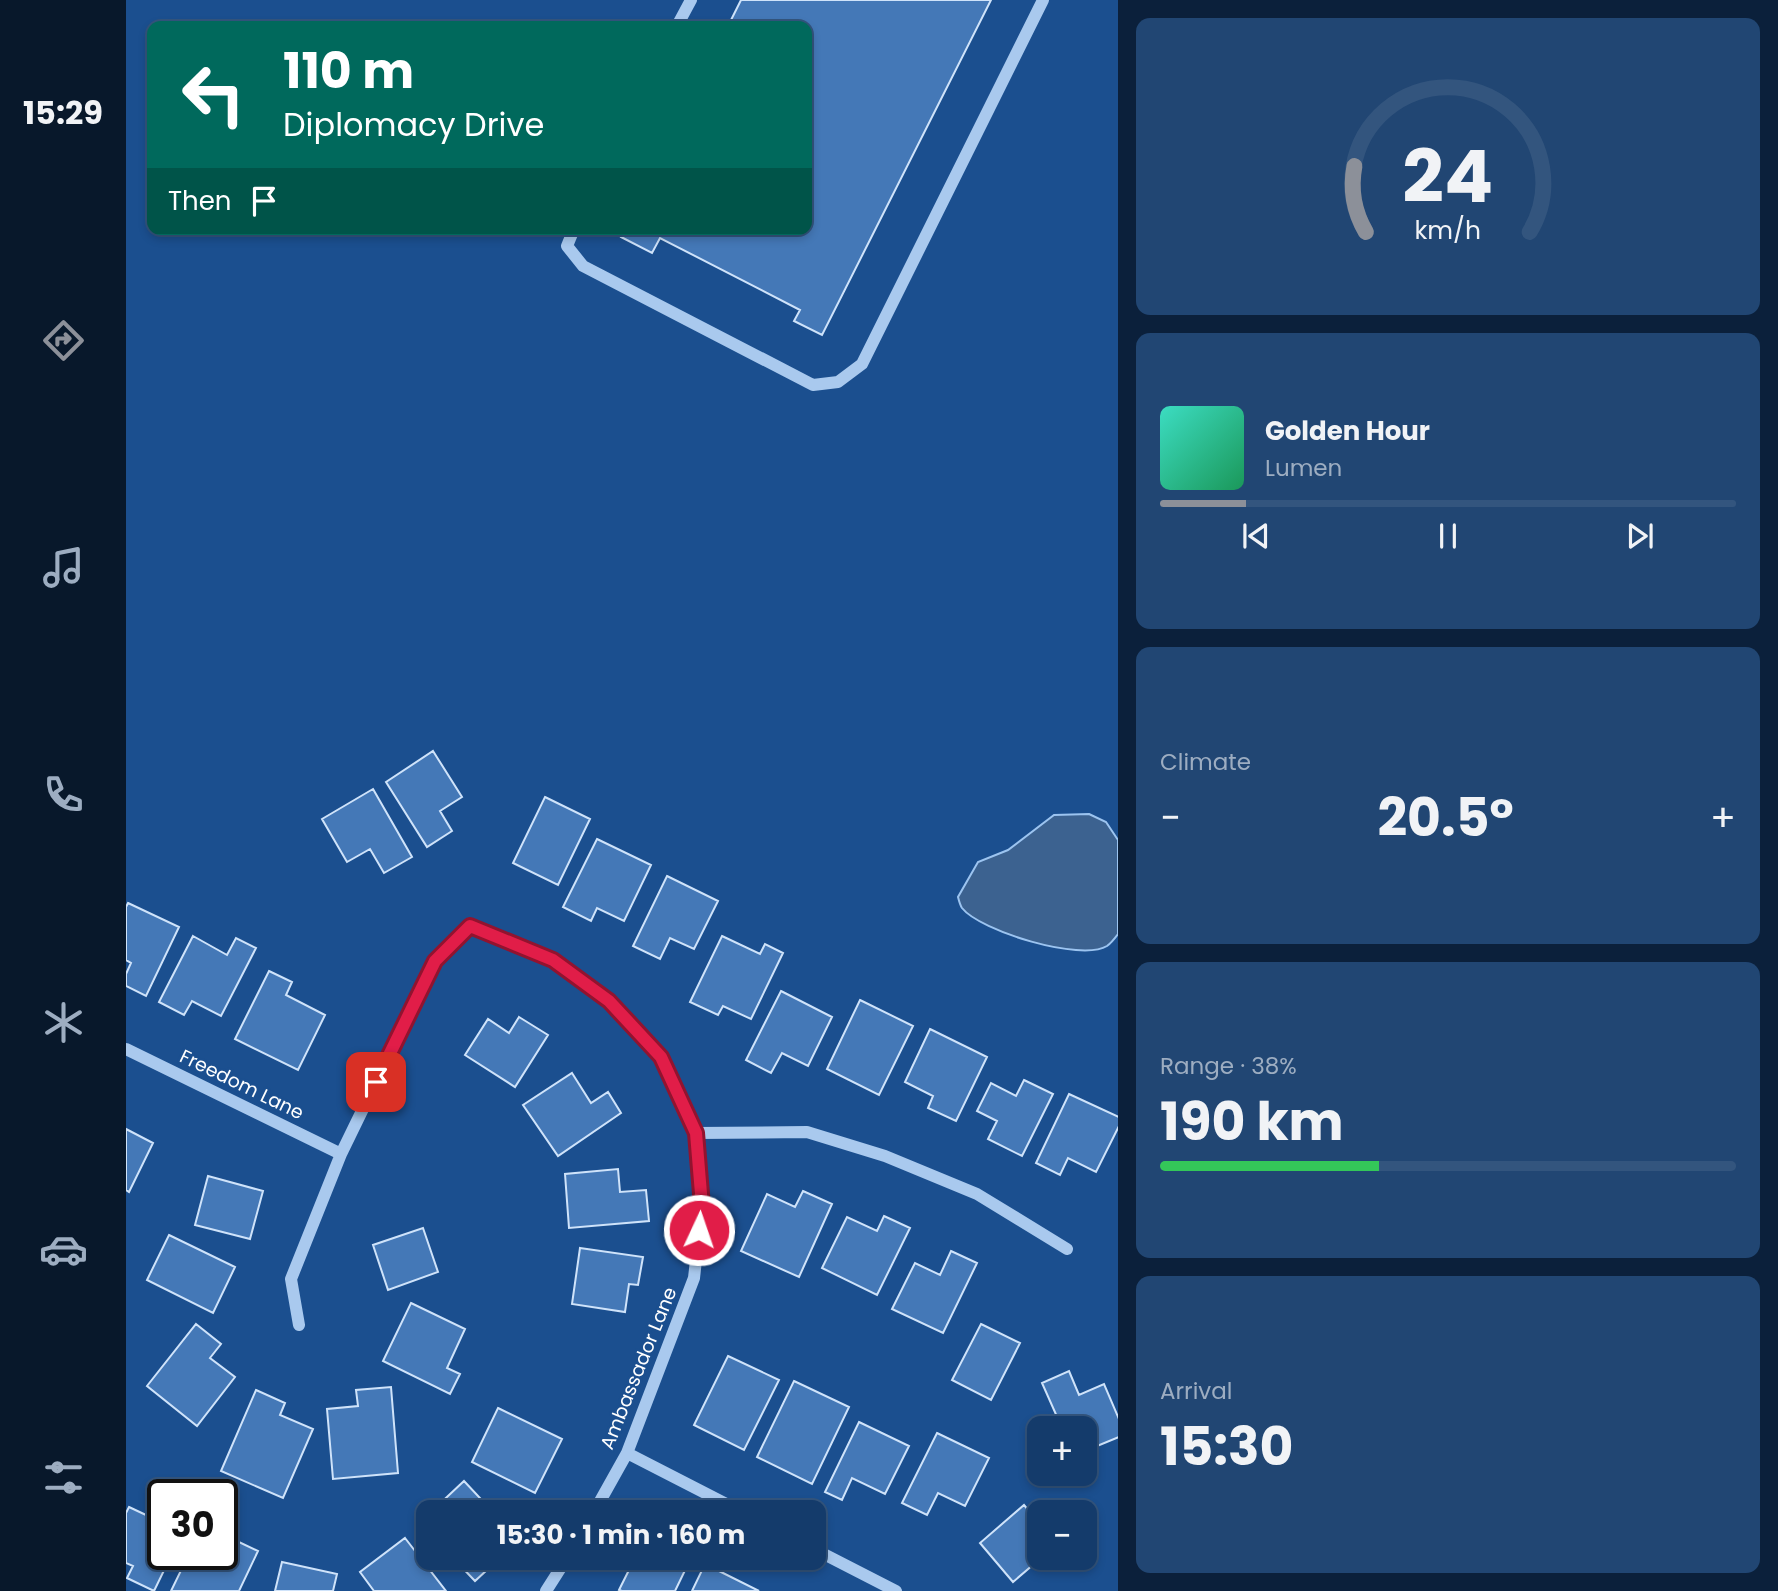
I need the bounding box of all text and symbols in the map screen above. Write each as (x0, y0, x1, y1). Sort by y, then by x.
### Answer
text: 110 m (283, 37, 414, 105)
icon: left (168, 49, 259, 140)
text: 15:29 (23, 90, 103, 135)
text: Diplomacy Drive (283, 102, 544, 147)
text: 24 (1403, 127, 1493, 228)
icon: arrive (245, 182, 283, 220)
text: Then (168, 183, 231, 219)
text: km/h (1415, 213, 1481, 248)
icon: directions (39, 316, 88, 365)
text: Golden Hour (1265, 413, 1430, 449)
text: Lumen (1265, 452, 1342, 484)
icon: previous (1237, 517, 1275, 555)
icon: pause (1429, 517, 1467, 555)
icon: next (1621, 517, 1659, 555)
icon: music (39, 543, 88, 592)
text: Climate (1160, 746, 1251, 778)
icon: phone (39, 770, 88, 819)
text: 20.5° (1377, 781, 1514, 854)
text: − (1160, 791, 1181, 844)
text: + (1710, 791, 1736, 844)
icon: climate (39, 998, 88, 1047)
street label: Freedom Lane (175, 1043, 308, 1126)
text: Range · 38% (1160, 1050, 1297, 1082)
pin (346, 1052, 406, 1112)
icon: arrive (357, 1063, 395, 1101)
text: 190 km (1160, 1085, 1344, 1158)
position arrow (662, 1193, 736, 1267)
icon: car (39, 1225, 88, 1274)
street label: Ambassador Lane (594, 1283, 683, 1453)
text: Arrival (1160, 1375, 1232, 1407)
text: 15:30 (1160, 1410, 1293, 1483)
map controls (1027, 1416, 1097, 1570)
button: + (1027, 1416, 1097, 1486)
icon: filters (39, 1453, 88, 1502)
speed limit sign: 30 (147, 1479, 238, 1570)
button: − (1027, 1500, 1097, 1570)
text: 15:30 · 1 min · 160 m (497, 1517, 745, 1553)

